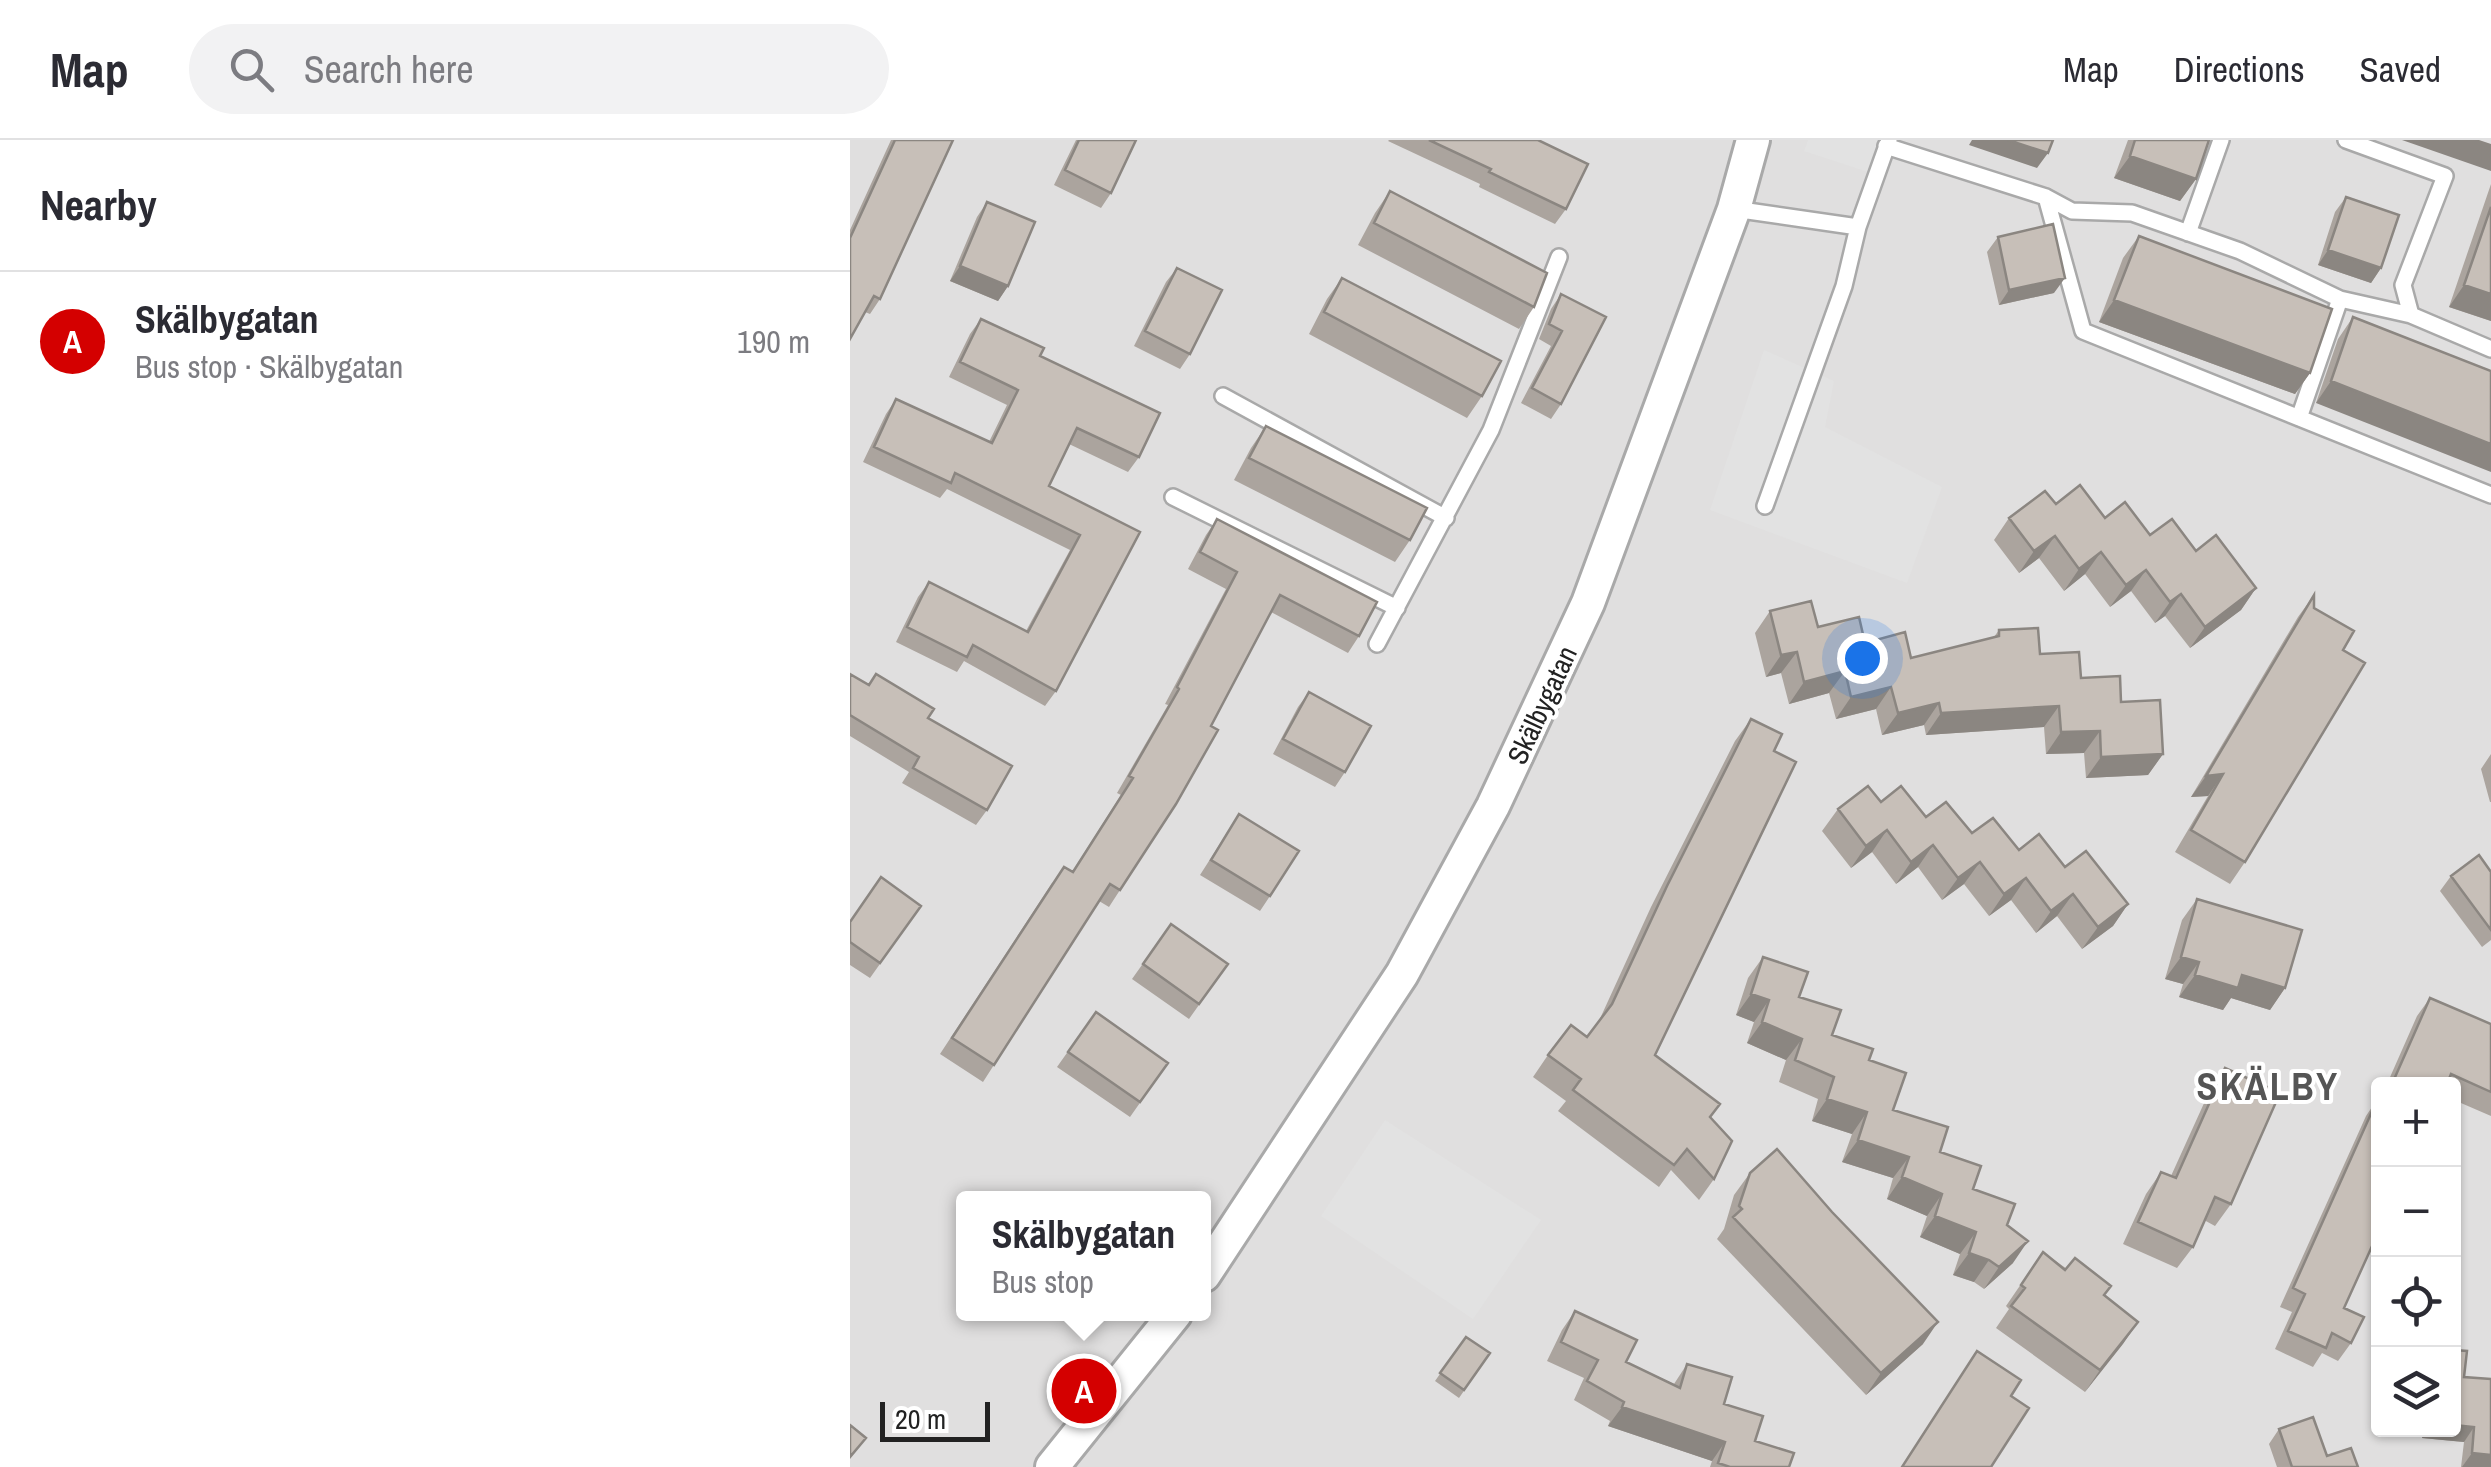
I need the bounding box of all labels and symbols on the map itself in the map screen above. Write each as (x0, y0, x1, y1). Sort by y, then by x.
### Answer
your location (1837, 633, 1888, 684)
street label: Skälbygatan (1498, 640, 1586, 770)
district label: SKÄLBY (2196, 1061, 2340, 1112)
pin: A (1052, 1354, 1116, 1428)
scale bar (880, 1397, 990, 1442)

